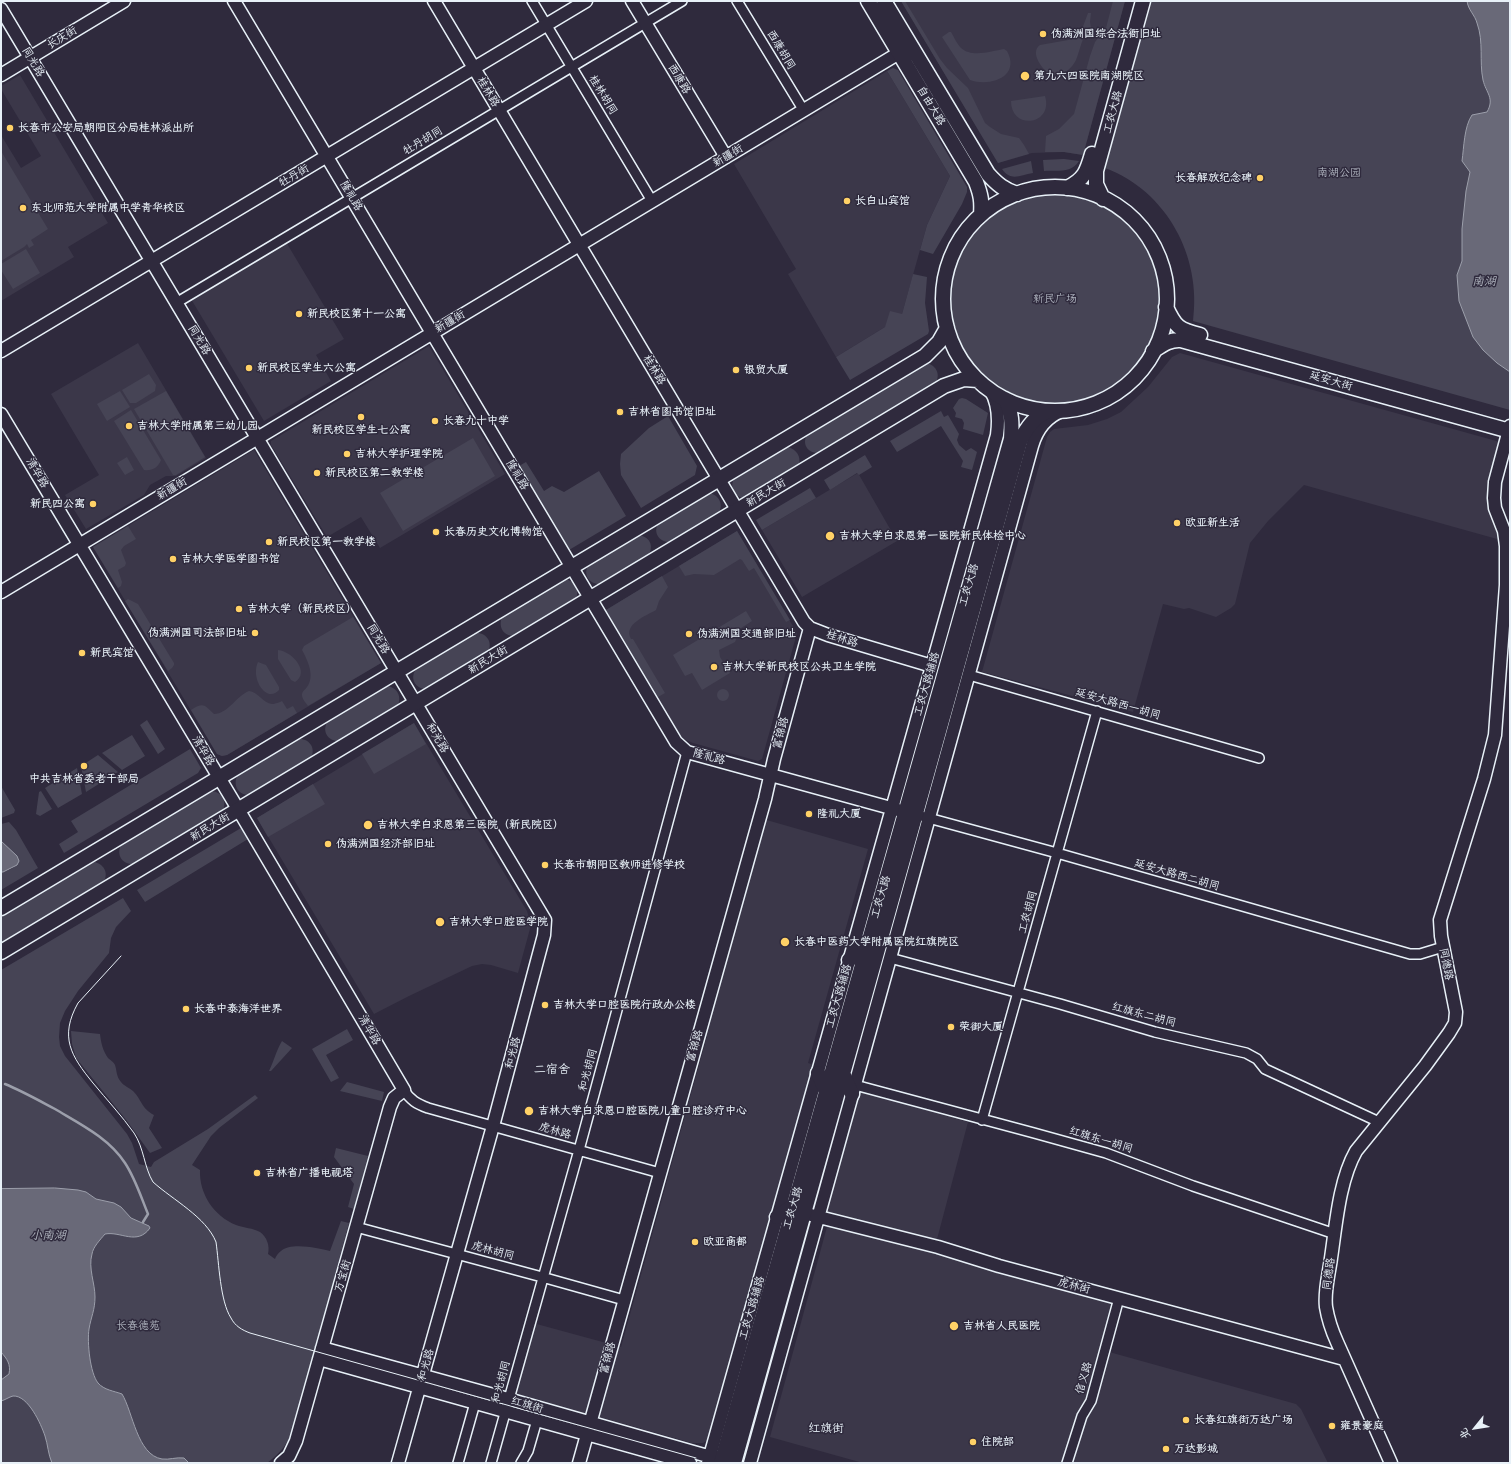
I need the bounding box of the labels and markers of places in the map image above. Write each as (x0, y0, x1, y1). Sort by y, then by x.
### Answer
place label: 伪满洲国综合法衙旧址 (1051, 27, 1161, 41)
marker: 伪满洲国综合法衙旧址 (1038, 29, 1048, 39)
place label: 第九六四医院南湖院区 (1034, 69, 1144, 83)
marker: 第九六四医院南湖院区 (1019, 70, 1031, 82)
place label: 长春市公安局朝阳区分局桂林派出所 (18, 121, 194, 135)
marker: 长春市公安局朝阳区分局桂林派出所 (5, 123, 15, 133)
place label: 长春解放纪念碑 (1175, 171, 1252, 185)
marker: 长春解放纪念碑 (1255, 173, 1265, 183)
place label: 长白山宾馆 (855, 194, 910, 208)
marker: 长白山宾馆 (842, 196, 852, 206)
place label: 东北师范大学附属中学青华校区 (31, 201, 185, 215)
marker: 东北师范大学附属中学青华校区 (18, 203, 28, 213)
place label: 新民校区第十一公寓 (307, 307, 406, 321)
marker: 新民校区第十一公寓 (294, 309, 304, 319)
place label: 新民校区学生六公寓 (257, 361, 356, 375)
marker: 新民校区学生六公寓 (244, 363, 254, 373)
place label: 银贸大厦 (744, 363, 788, 377)
marker: 银贸大厦 (731, 365, 741, 375)
place label: 吉林省图书馆旧址 (628, 405, 716, 419)
marker: 吉林省图书馆旧址 (615, 407, 625, 417)
marker: 新民校区学生七公寓 (356, 412, 366, 422)
place label: 长春九十中学 (443, 414, 509, 428)
marker: 长春九十中学 (430, 416, 440, 426)
place label: 吉林大学附属第三幼儿园 (137, 419, 258, 433)
marker: 吉林大学附属第三幼儿园 (124, 421, 134, 431)
place label: 新民校区学生七公寓 (312, 423, 410, 437)
place label: 吉林大学护理学院 (355, 447, 443, 461)
marker: 吉林大学护理学院 (342, 449, 352, 459)
place label: 新民校区第二教学楼 (325, 466, 424, 480)
marker: 新民校区第二教学楼 (312, 468, 322, 478)
place label: 新民四公寓 (30, 497, 85, 511)
marker: 新民四公寓 (88, 499, 98, 509)
place label: 欧亚新生活 (1185, 516, 1240, 530)
marker: 欧亚新生活 (1172, 518, 1182, 528)
place label: 长春历史文化博物馆 (444, 525, 543, 539)
marker: 长春历史文化博物馆 (431, 527, 441, 537)
place label: 吉林大学白求恩第一医院新民体检中心 (839, 529, 1026, 543)
marker: 吉林大学白求恩第一医院新民体检中心 (824, 530, 836, 542)
place label: 新民校区第一教学楼 (277, 535, 376, 549)
marker: 新民校区第一教学楼 (264, 537, 274, 547)
place label: 吉林大学医学图书馆 (181, 552, 280, 566)
marker: 吉林大学医学图书馆 (168, 554, 178, 564)
place label: 吉林大学（新民校区） (247, 602, 357, 616)
marker: 吉林大学（新民校区） (234, 604, 244, 614)
place label: 伪满洲国司法部旧址 (148, 626, 247, 640)
place label: 伪满洲国交通部旧址 (697, 627, 796, 641)
marker: 伪满洲国司法部旧址 (250, 628, 260, 638)
marker: 伪满洲国交通部旧址 (684, 629, 694, 639)
place label: 新民宾馆 (90, 646, 134, 660)
marker: 新民宾馆 (77, 648, 87, 658)
place label: 吉林大学新民校区公共卫生学院 (722, 660, 876, 674)
marker: 吉林大学新民校区公共卫生学院 (709, 662, 719, 672)
marker: 中共吉林省委老干部局 (79, 761, 89, 771)
place label: 中共吉林省委老干部局 (29, 772, 139, 786)
place label: 隆礼大厦 (817, 807, 861, 821)
marker: 隆礼大厦 (804, 809, 814, 819)
place label: 吉林大学白求恩第三医院（新民院区） (377, 818, 564, 832)
marker: 吉林大学白求恩第三医院（新民院区） (362, 819, 374, 831)
place label: 伪满洲国经济部旧址 (336, 837, 435, 851)
marker: 伪满洲国经济部旧址 (323, 839, 333, 849)
place label: 长春市朝阳区教师进修学校 (553, 858, 685, 872)
marker: 长春市朝阳区教师进修学校 (540, 860, 550, 870)
place label: 吉林大学口腔医学院 (449, 915, 548, 929)
marker: 吉林大学口腔医学院 (434, 916, 446, 928)
place label: 长春中医药大学附属医院红旗院区 (794, 935, 959, 949)
marker: 长春中医药大学附属医院红旗院区 (779, 936, 791, 948)
place label: 吉林大学口腔医院行政办公楼 (553, 998, 696, 1012)
marker: 吉林大学口腔医院行政办公楼 (540, 1000, 550, 1010)
place label: 长春中泰海洋世界 (194, 1002, 282, 1016)
marker: 长春中泰海洋世界 (181, 1004, 191, 1014)
place label: 荣御大厦 (959, 1020, 1003, 1034)
marker: 荣御大厦 (946, 1022, 956, 1032)
place label: 吉林大学白求恩口腔医院儿童口腔诊疗中心 (538, 1104, 747, 1118)
marker: 吉林大学白求恩口腔医院儿童口腔诊疗中心 (523, 1105, 535, 1117)
place label: 吉林省广播电视塔 (265, 1166, 353, 1180)
marker: 吉林省广播电视塔 (252, 1168, 262, 1178)
place label: 欧亚商都 (703, 1235, 747, 1249)
marker: 欧亚商都 (690, 1237, 700, 1247)
place label: 吉林省人民医院 (963, 1319, 1040, 1333)
marker: 吉林省人民医院 (948, 1320, 960, 1332)
place label: 长春红旗街万达广场 (1194, 1413, 1293, 1427)
marker: 长春红旗街万达广场 (1181, 1415, 1191, 1425)
place label: 雍景豪庭 (1340, 1419, 1384, 1433)
marker: 雍景豪庭 (1327, 1421, 1337, 1431)
place label: 住院部 (981, 1435, 1014, 1449)
marker: 住院部 (968, 1437, 978, 1447)
place label: 万达影城 (1174, 1442, 1218, 1456)
marker: 万达影城 (1161, 1444, 1171, 1454)

